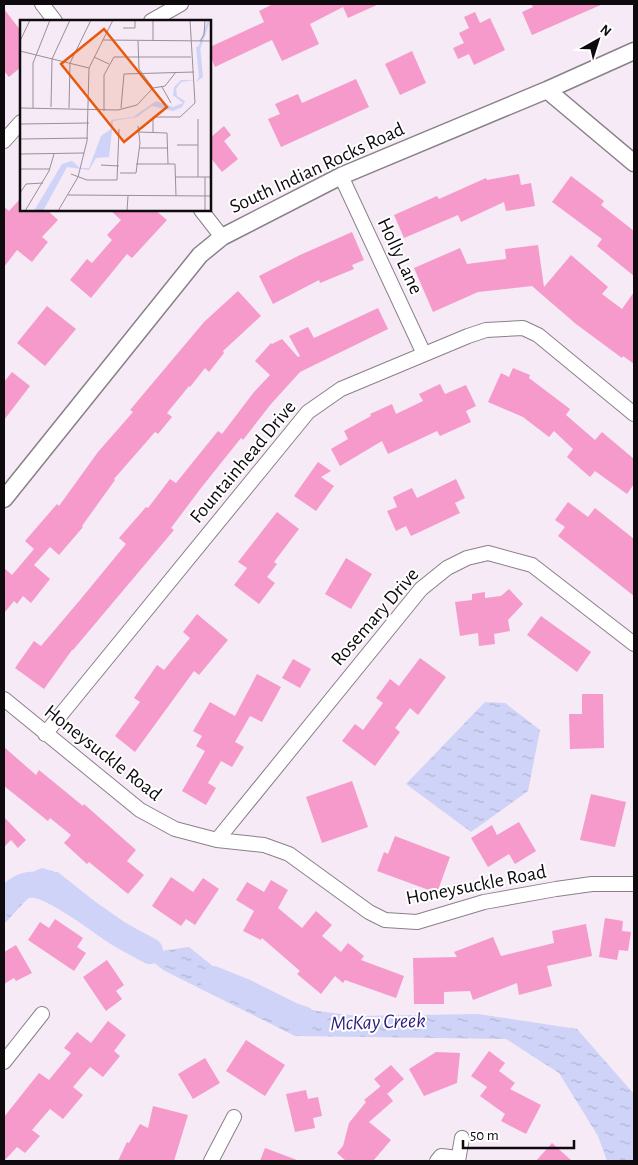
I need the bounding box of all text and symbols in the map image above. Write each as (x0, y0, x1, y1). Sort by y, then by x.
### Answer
north arrow (573, 15, 623, 65)
inset map (20, 20, 211, 211)
text: N (597, 22, 614, 39)
street label: South Indian Rocks Road (227, 119, 407, 217)
street label: Holly Lane (374, 215, 426, 297)
street label: Fountainhead Drive (186, 397, 300, 527)
street label: Rosemary Drive (327, 564, 423, 670)
street label: Honeysuckle Road (41, 701, 165, 805)
street label: Honeysuckle Road (404, 862, 548, 908)
water label: McKay Creek (330, 1010, 426, 1034)
scale bar (463, 1118, 574, 1150)
text: 50 m (470, 1128, 499, 1143)

